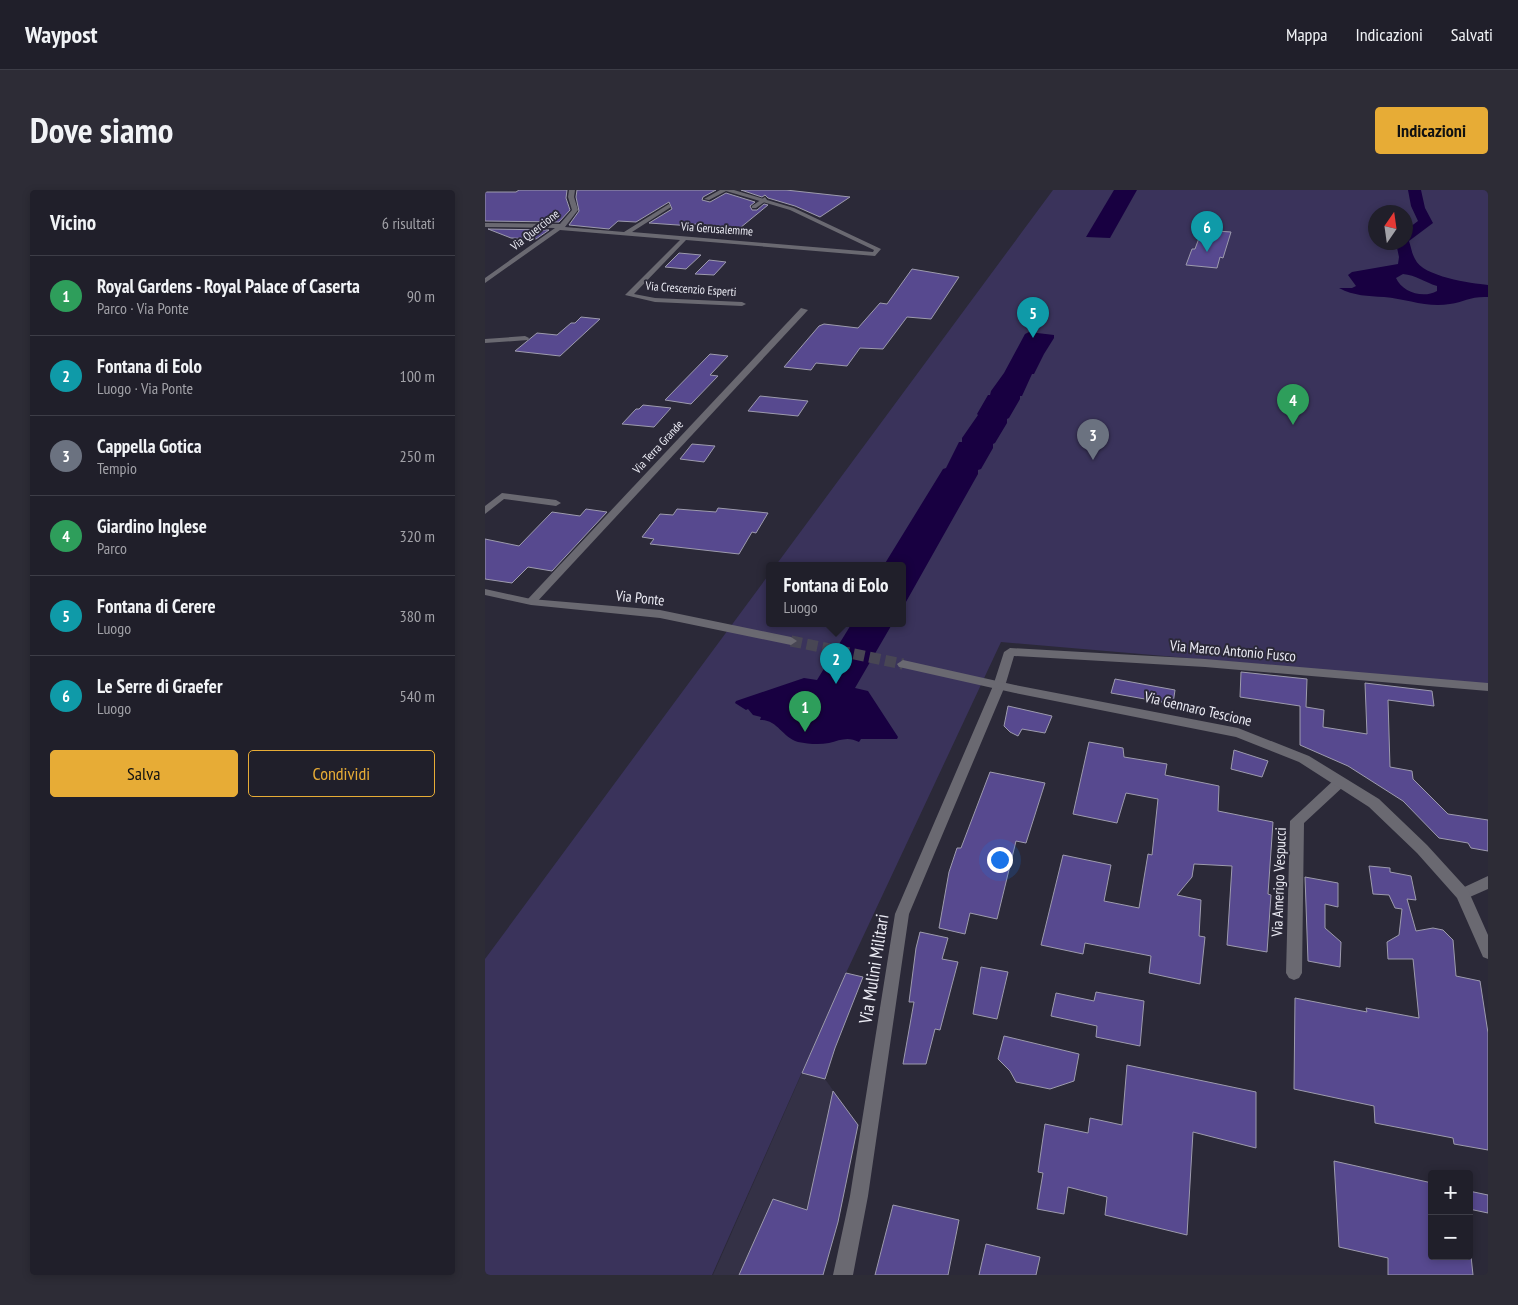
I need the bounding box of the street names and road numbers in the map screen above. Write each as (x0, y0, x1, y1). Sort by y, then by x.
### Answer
street label: Via Quercione (506, 206, 562, 254)
street label: Via Gerusalemme (680, 218, 754, 238)
street label: Via Crescenzio Esperti (644, 278, 737, 299)
street label: Via Terra Grande (628, 417, 686, 477)
street label: Via Ponte (614, 585, 665, 610)
street label: Via Marco Antonio Fusco (1168, 635, 1297, 665)
street label: Via Gennaro Tescione (1142, 687, 1254, 730)
street label: Via Amerigo Vespucci (1267, 827, 1290, 938)
street label: Via Mulini Militari (853, 912, 894, 1026)

